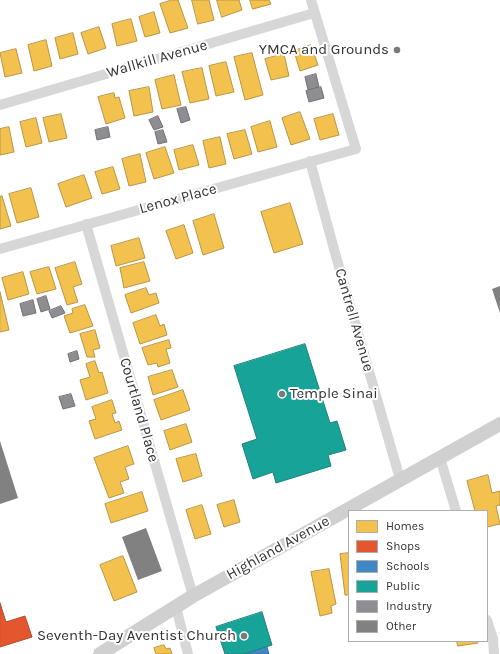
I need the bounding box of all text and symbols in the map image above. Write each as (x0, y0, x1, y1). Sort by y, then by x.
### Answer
street label: Wallkill Avenue (105, 36, 209, 82)
place label: YMCA and Grounds (259, 41, 389, 59)
marker: YMCA and Grounds (392, 45, 402, 55)
street label: Lenox Place (137, 180, 219, 218)
street label: Cantrell Avenue (331, 266, 377, 374)
street label: Courtland Place (116, 356, 162, 464)
place label: Temple Sinai (290, 385, 378, 403)
marker: Temple Sinai (277, 389, 287, 399)
legend (348, 510, 488, 642)
street label: Highland Avenue (223, 512, 333, 584)
text: Homes (386, 519, 424, 533)
text: Shops (386, 539, 420, 553)
text: Schools (386, 559, 429, 573)
text: Public (386, 579, 420, 593)
text: Industry (386, 599, 432, 613)
text: Other (386, 619, 416, 633)
place label: Seventh-Day Aventist Church (37, 627, 236, 645)
marker: Seventh-Day Aventist Church (239, 631, 249, 641)

